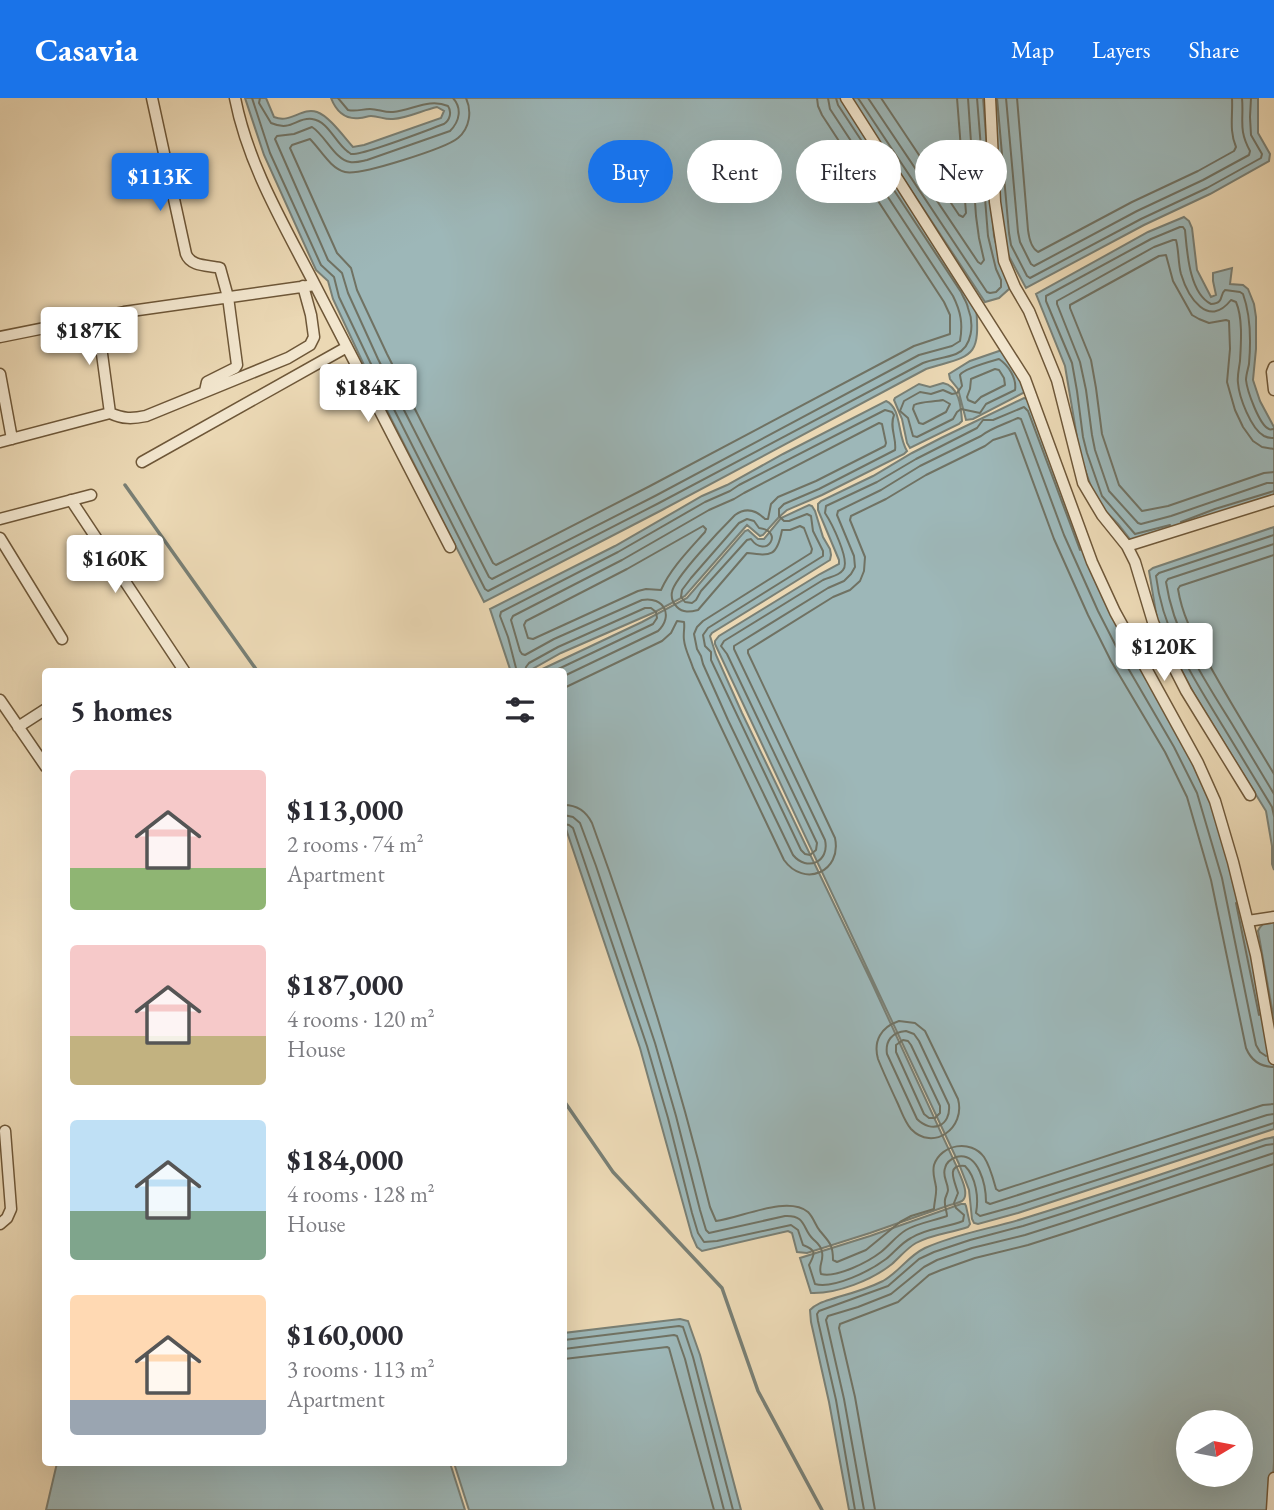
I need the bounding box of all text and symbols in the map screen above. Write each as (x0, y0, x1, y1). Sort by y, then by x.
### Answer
text: Casavia (35, 28, 138, 71)
text: Map (1011, 34, 1054, 65)
text: Layers (1092, 34, 1151, 65)
text: Share (1189, 34, 1239, 65)
chip: Buy (588, 140, 673, 203)
chip: Rent (687, 140, 782, 203)
chip: Filters (796, 140, 901, 203)
chip: New (915, 140, 1007, 203)
pin: $113K (111, 153, 209, 213)
text: $113K (128, 161, 192, 191)
pin: $187K (40, 308, 138, 367)
text: $187K (57, 315, 121, 345)
pin: $184K (319, 364, 417, 424)
text: $184K (336, 372, 400, 402)
pin: $160K (66, 536, 164, 595)
text: $160K (83, 543, 147, 573)
pin: $120K (1115, 624, 1213, 683)
text: $120K (1132, 631, 1196, 661)
text: 5 homes (70, 691, 172, 730)
icon: filters (501, 691, 539, 729)
text: $113,000 (287, 790, 403, 829)
icon: home (126, 798, 210, 882)
text: 2 rooms · 74 m² (287, 829, 424, 859)
text: Apartment (287, 859, 385, 889)
text: $187,000 (287, 965, 403, 1004)
icon: home (126, 973, 210, 1057)
text: 4 rooms · 120 m² (287, 1004, 435, 1034)
text: House (287, 1034, 346, 1064)
text: $184,000 (287, 1140, 403, 1179)
icon: home (126, 1148, 210, 1232)
text: 4 rooms · 128 m² (287, 1179, 435, 1209)
text: House (287, 1209, 346, 1239)
text: $160,000 (287, 1315, 403, 1354)
icon: home (126, 1323, 210, 1407)
text: 3 rooms · 113 m² (287, 1354, 435, 1384)
text: Apartment (287, 1384, 385, 1414)
north arrow (1176, 1410, 1253, 1488)
map controls (1176, 1410, 1253, 1487)

